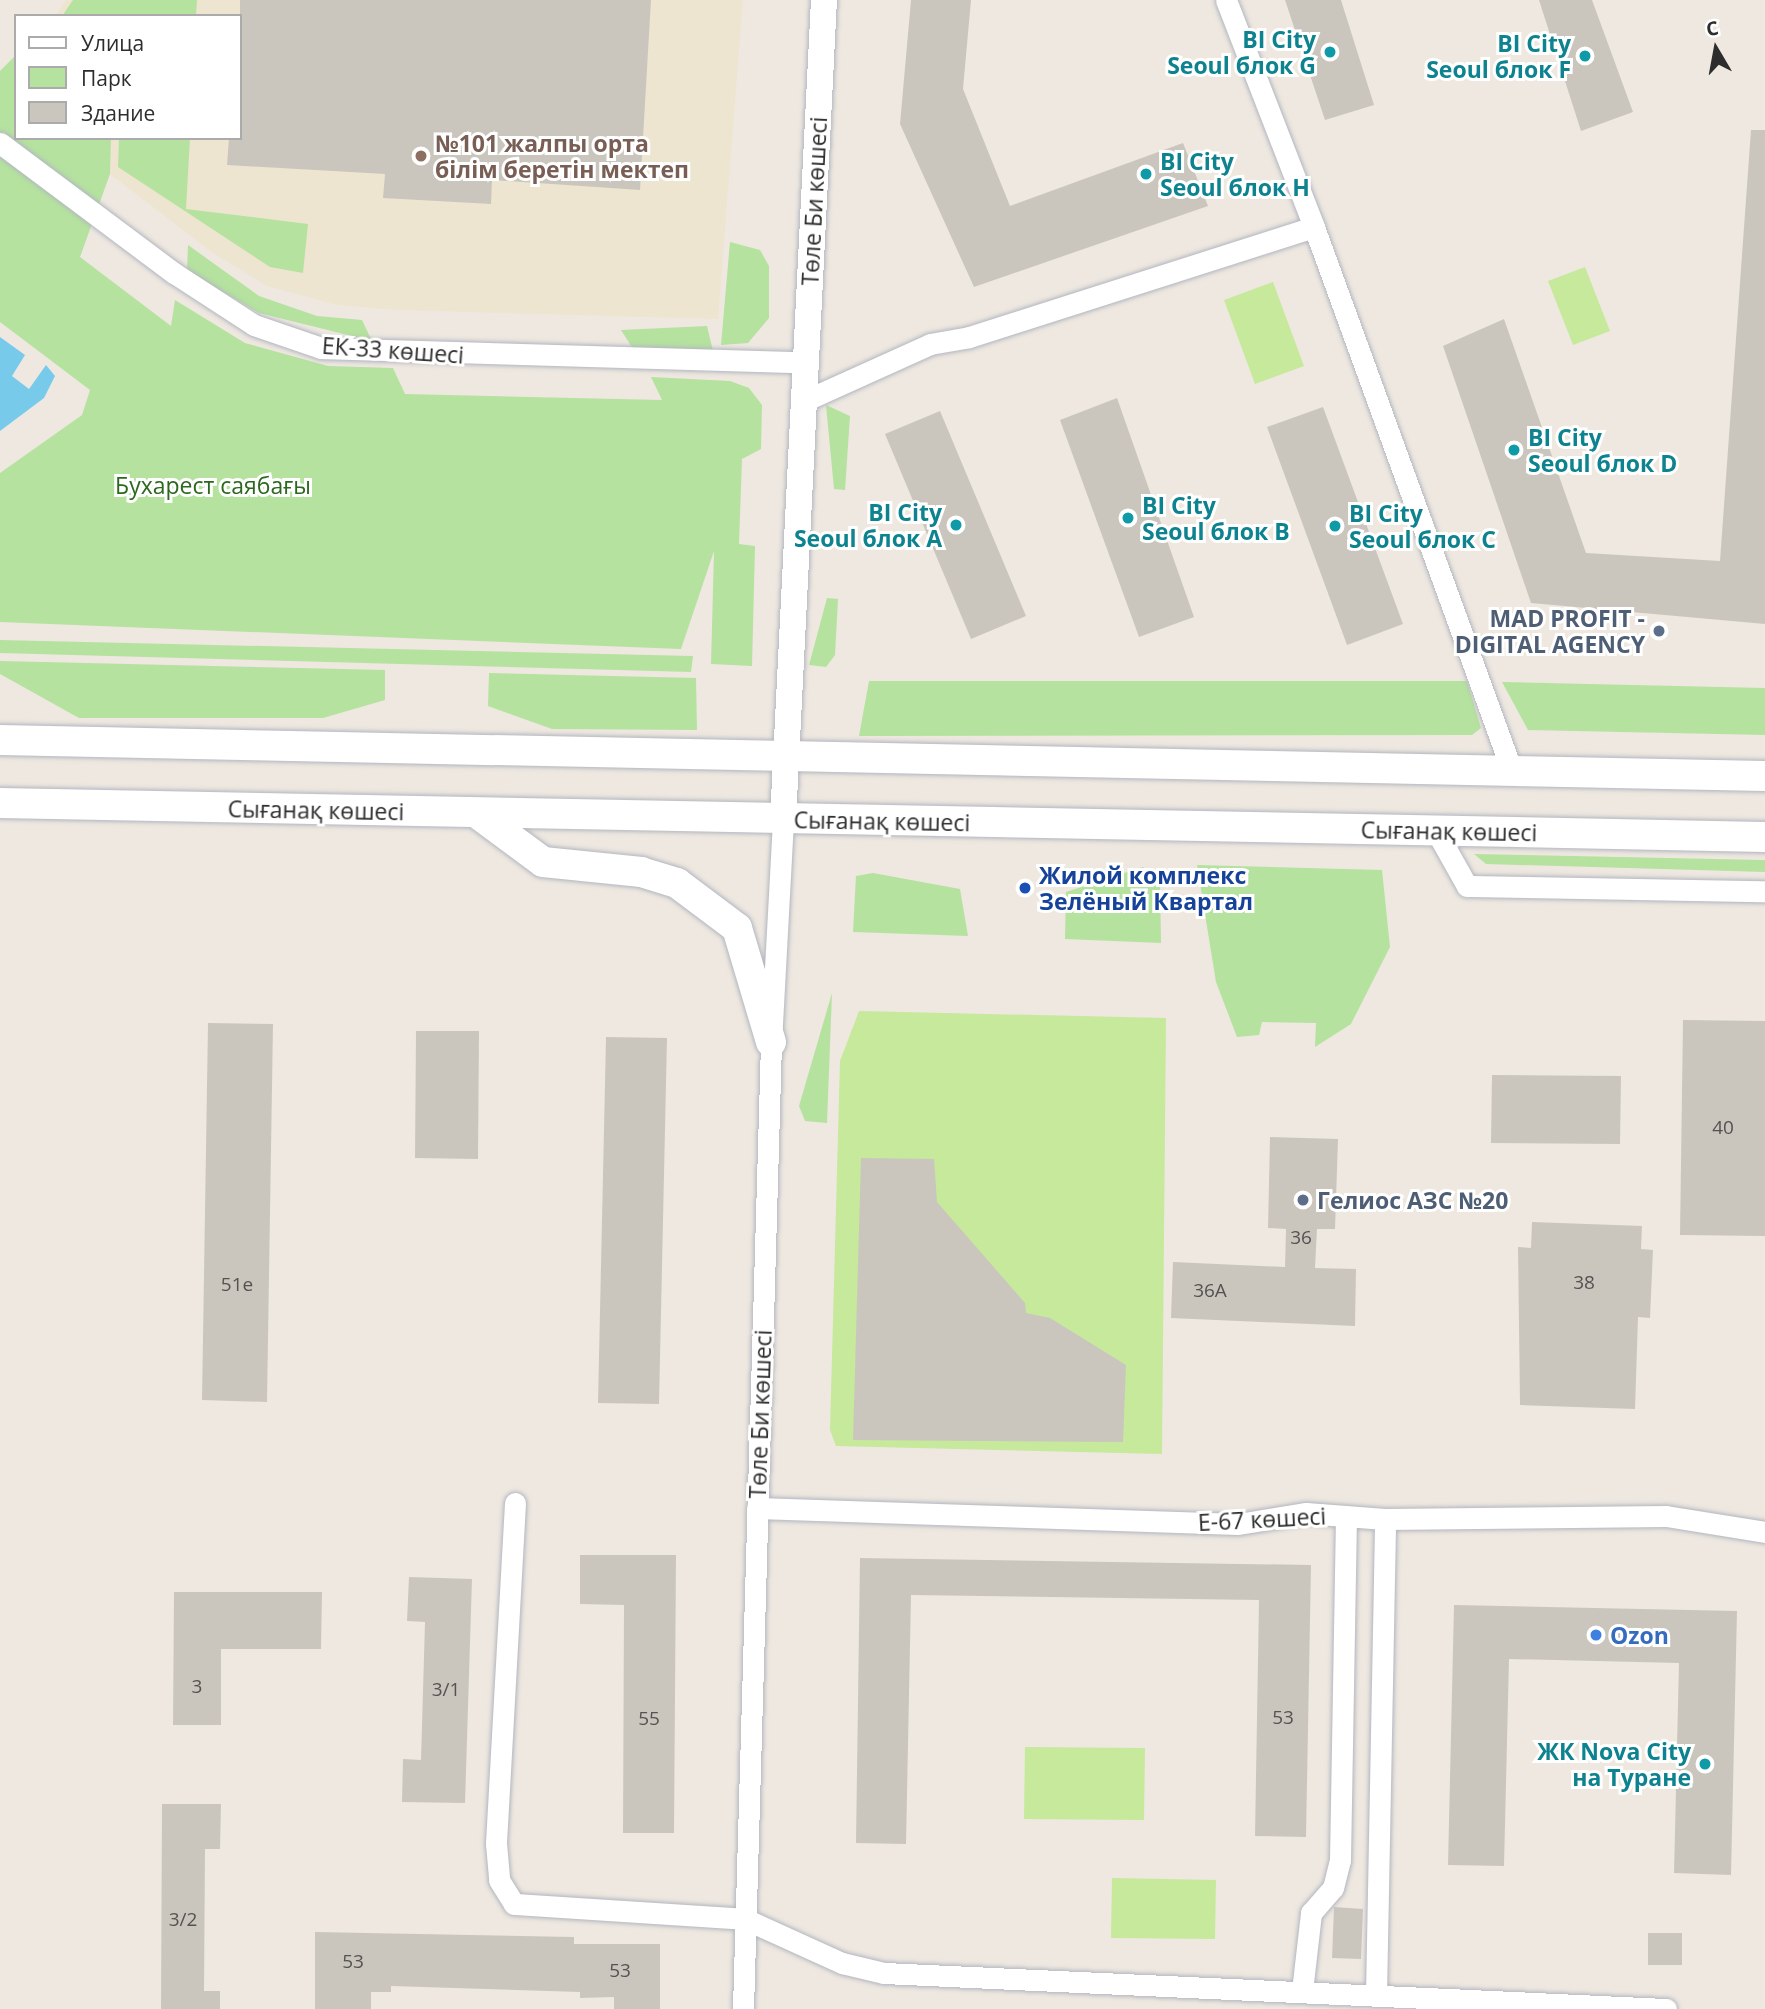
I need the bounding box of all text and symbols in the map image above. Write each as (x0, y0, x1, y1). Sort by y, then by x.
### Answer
legend (14, 14, 242, 140)
north arrow (1681, 14, 1751, 84)
text: С (1704, 14, 1721, 42)
place label: BI City Seoul блок G (1167, 25, 1316, 79)
text: Улица (81, 29, 144, 57)
place label: BI City Seoul блок F (1426, 29, 1571, 83)
marker: BI City Seoul блок G (1322, 44, 1338, 60)
marker: BI City Seoul блок F (1577, 48, 1593, 64)
text: Парк (81, 64, 132, 92)
text: Здание (81, 99, 155, 127)
street label: Төле Би көшесі (796, 116, 832, 286)
place label: №101 жалпы орта білім беретін мектеп (435, 129, 689, 183)
place label: BI City Seoul блок H (1160, 147, 1310, 201)
marker: №101 жалпы орта білім беретін мектеп (413, 148, 429, 164)
marker: BI City Seoul блок H (1138, 166, 1154, 182)
street label: ЕК-33 көшесі (321, 331, 465, 369)
place label: BI City Seoul блок D (1528, 423, 1677, 477)
marker: BI City Seoul блок D (1506, 442, 1522, 458)
park label: Бухарест саябағы (115, 471, 311, 499)
place label: BI City Seoul блок B (1142, 491, 1290, 545)
place label: BI City Seoul блок A (794, 498, 942, 552)
place label: BI City Seoul блок C (1349, 499, 1496, 553)
marker: BI City Seoul блок B (1120, 510, 1136, 526)
marker: BI City Seoul блок A (948, 517, 964, 533)
marker: BI City Seoul блок C (1327, 518, 1343, 534)
place label: MAD PROFIT - DIGITAL AGENCY (1455, 604, 1645, 658)
marker: MAD PROFIT - DIGITAL AGENCY (1651, 623, 1667, 639)
street label: Сығанақ көшесі (227, 795, 405, 825)
street label: Сығанақ көшесі (793, 806, 971, 836)
street label: Сығанақ көшесі (1360, 816, 1538, 846)
place label: Жилой комплекс Зелёный Квартал (1039, 861, 1253, 915)
marker: Жилой комплекс Зелёный Квартал (1017, 880, 1033, 896)
house number: 40 (1712, 1117, 1734, 1139)
place label: Гелиос АЗС №20 (1317, 1186, 1508, 1214)
marker: Гелиос АЗС №20 (1295, 1192, 1311, 1208)
house number: 36 (1290, 1227, 1312, 1249)
house number: 38 (1573, 1272, 1595, 1294)
house number: 51е (221, 1274, 253, 1296)
house number: 36А (1193, 1280, 1227, 1302)
street label: Төле Би көшесі (743, 1329, 777, 1499)
street label: Е-67 көшесі (1197, 1502, 1327, 1536)
place label: Ozon (1610, 1621, 1669, 1649)
marker: Ozon (1588, 1627, 1604, 1643)
house number: 3 (192, 1676, 202, 1698)
house number: 3/1 (432, 1679, 460, 1701)
house number: 53 (1272, 1707, 1294, 1729)
house number: 55 (638, 1708, 660, 1730)
place label: ЖК Nova City на Туране (1537, 1737, 1691, 1791)
marker: ЖК Nova City на Туране (1697, 1756, 1713, 1772)
house number: 3/2 (169, 1909, 197, 1931)
house number: 53 (342, 1951, 364, 1973)
house number: 53 (609, 1960, 631, 1982)

